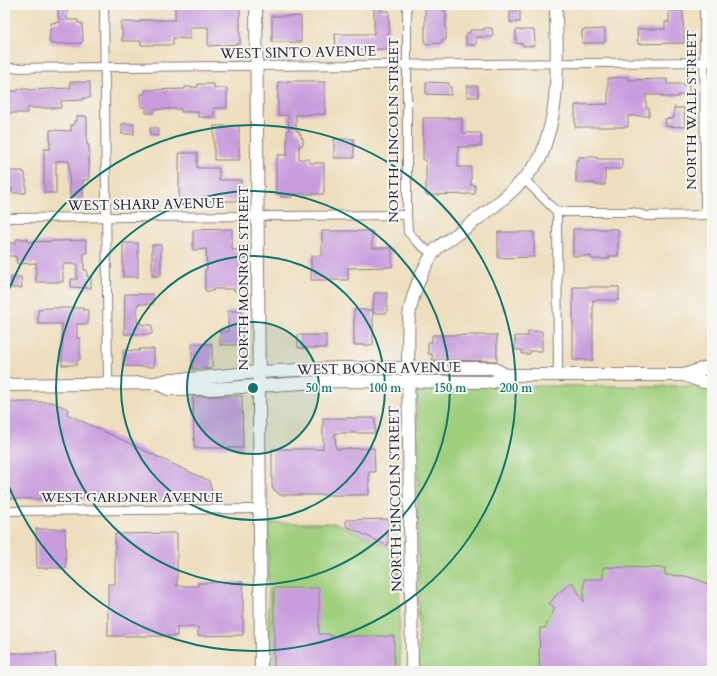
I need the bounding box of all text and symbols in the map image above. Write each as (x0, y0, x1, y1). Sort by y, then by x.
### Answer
street label: NORTH WALL STREET (682, 30, 701, 190)
street label: NORTH LINCOLN STREET (384, 37, 403, 223)
street label: WEST SINTO AVENUE (219, 42, 376, 63)
street label: NORTH MONROE STREET (234, 185, 253, 371)
street label: WEST SHARP AVENUE (67, 194, 225, 215)
street label: WEST BOONE AVENUE (296, 358, 462, 379)
text: 50 m (306, 380, 333, 396)
text: 100 m (369, 380, 402, 396)
text: 150 m (434, 380, 467, 396)
text: 200 m (500, 380, 533, 396)
centre of rings (246, 381, 260, 395)
street label: NORTH LINCOLN STREET (384, 406, 407, 592)
street label: WEST GARDNER AVENUE (40, 488, 223, 507)

